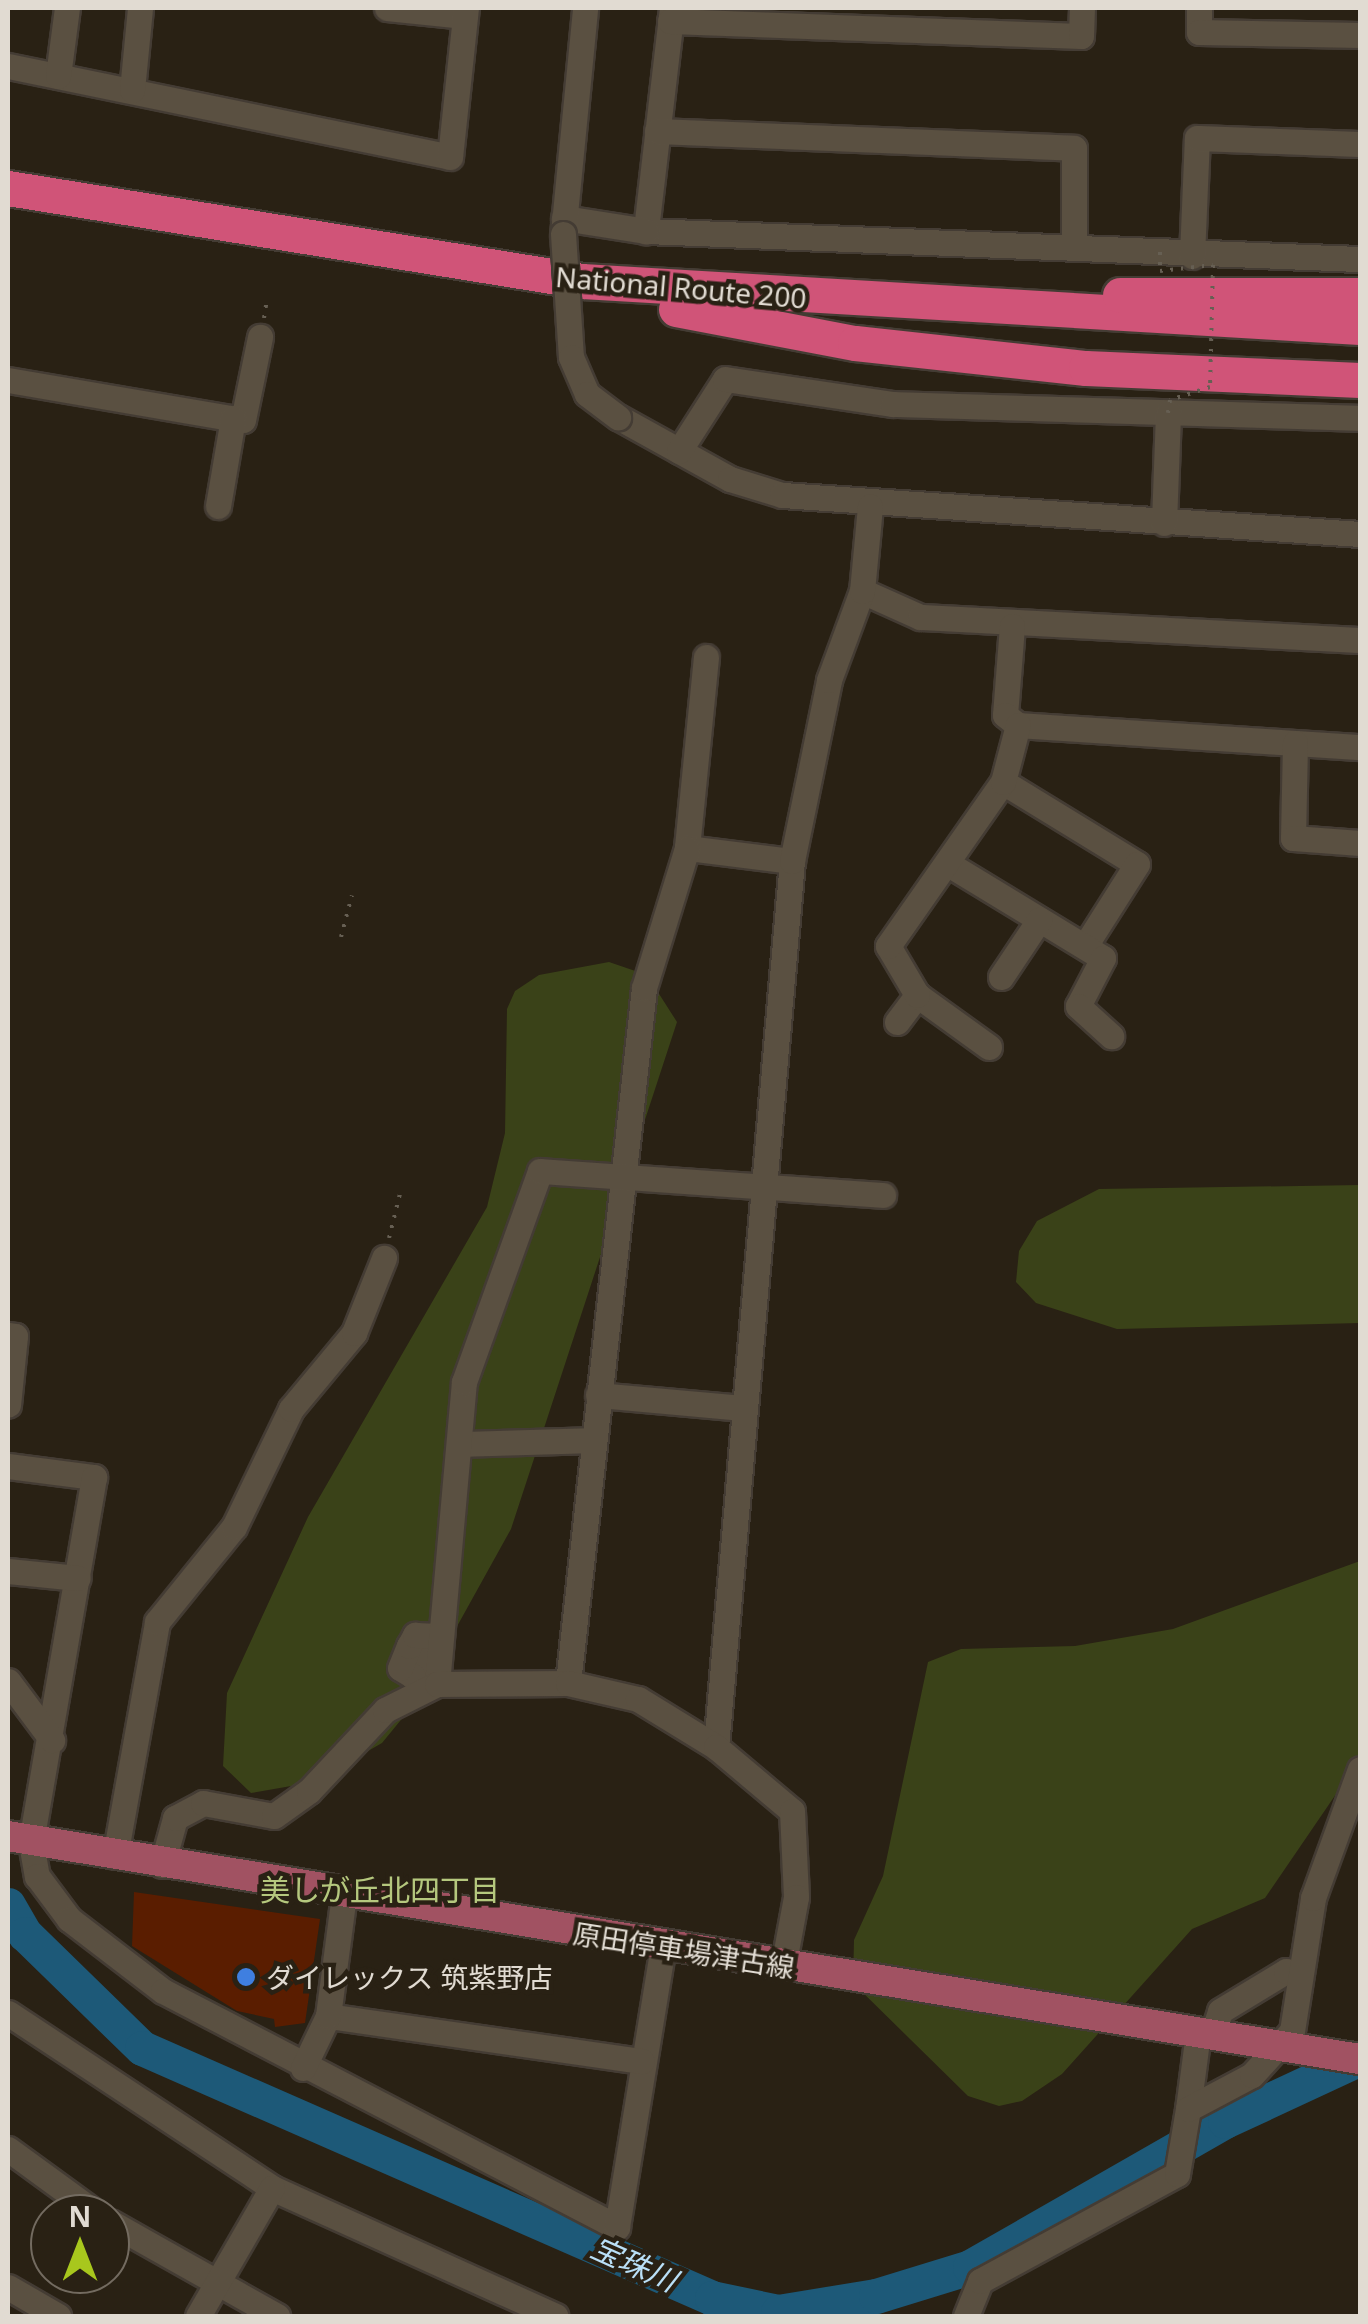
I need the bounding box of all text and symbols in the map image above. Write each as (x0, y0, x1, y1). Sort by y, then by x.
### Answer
street label: National Route 200 (554, 259, 808, 315)
district label: 美しが丘北四丁目 (260, 1872, 500, 1908)
street label: 原田停車場津古線 (571, 1916, 797, 1984)
place label: ダイレックス 筑紫野店 (266, 1960, 553, 1994)
marker: ダイレックス 筑紫野店 (235, 1966, 257, 1988)
north arrow (30, 2194, 130, 2294)
text: N (69, 2197, 91, 2235)
water label: 宝珠川 (586, 2229, 682, 2299)

